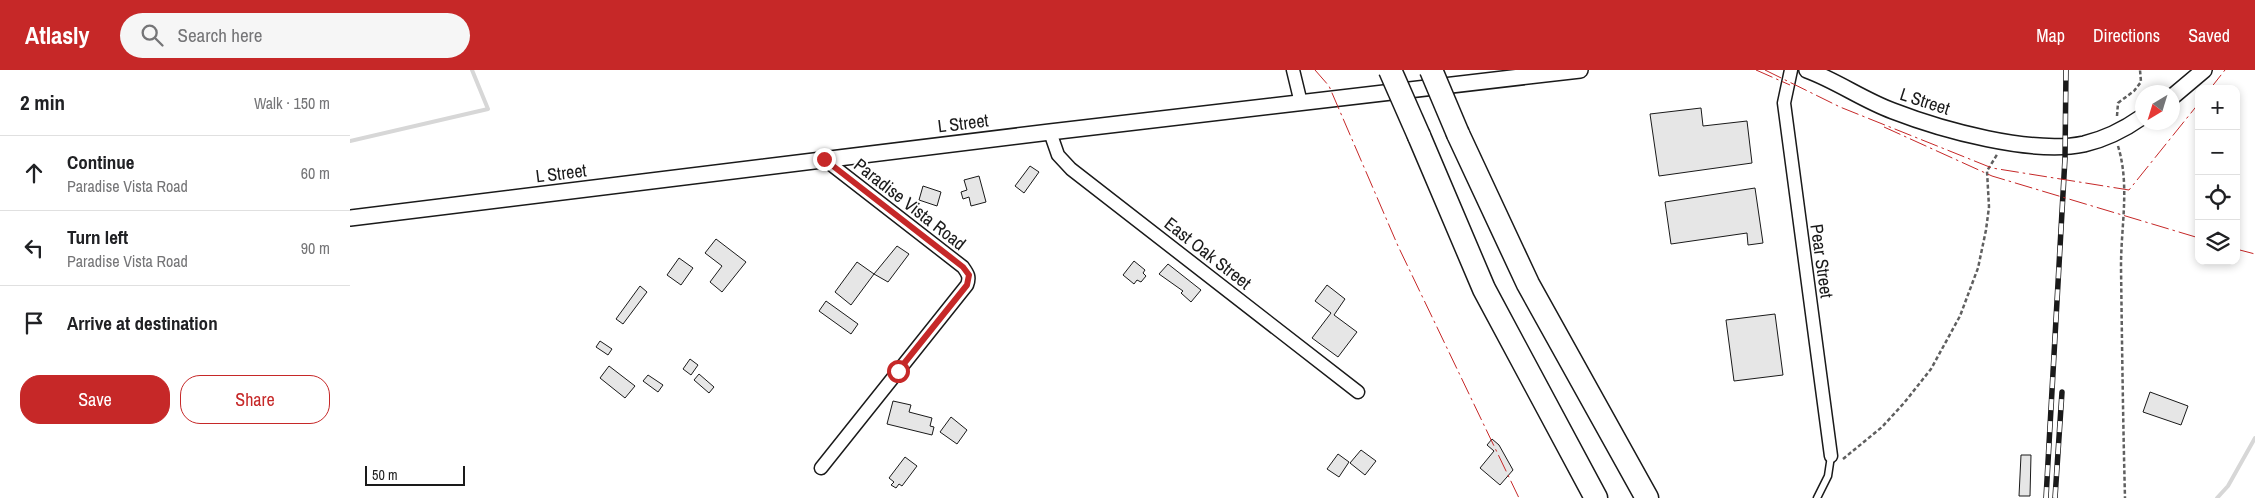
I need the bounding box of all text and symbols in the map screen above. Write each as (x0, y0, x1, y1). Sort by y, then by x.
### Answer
search box (120, 13, 470, 58)
text: Atlasly (25, 19, 90, 51)
icon: search (138, 21, 166, 49)
text: Search here (178, 22, 262, 48)
text: Map (2036, 23, 2065, 48)
text: Directions (2093, 23, 2160, 48)
text: Saved (2188, 23, 2230, 48)
street label: L Street (1897, 81, 1953, 121)
north arrow (2135, 85, 2180, 130)
map controls (2195, 85, 2240, 265)
button: + (2195, 85, 2240, 130)
text: 2 min (20, 88, 65, 117)
text: Walk · 150 m (254, 92, 330, 114)
street label: L Street (936, 107, 990, 139)
button: − (2195, 130, 2240, 175)
route end (813, 148, 836, 171)
text: Continue (67, 149, 135, 175)
street label: Paradise Vista Road (849, 152, 971, 256)
street label: L Street (534, 157, 588, 189)
icon: ahead (20, 159, 48, 187)
text: 60 m (301, 162, 330, 184)
text: Paradise Vista Road (67, 175, 188, 197)
button: locate (2195, 175, 2240, 220)
street label: East Oak Street (1159, 211, 1257, 295)
button: layers (2195, 220, 2240, 265)
street label: Pear Street (1804, 222, 1840, 300)
text: Turn left (67, 224, 128, 250)
icon: left (20, 234, 48, 262)
text: 90 m (301, 237, 330, 259)
text: Paradise Vista Road (67, 250, 188, 272)
icon: arrive (20, 309, 48, 337)
text: Arrive at destination (67, 310, 218, 336)
route start (887, 360, 910, 383)
button: Save (20, 375, 170, 424)
button: Share (180, 375, 330, 424)
scale bar (365, 463, 465, 486)
text: 50 m (372, 466, 398, 484)

